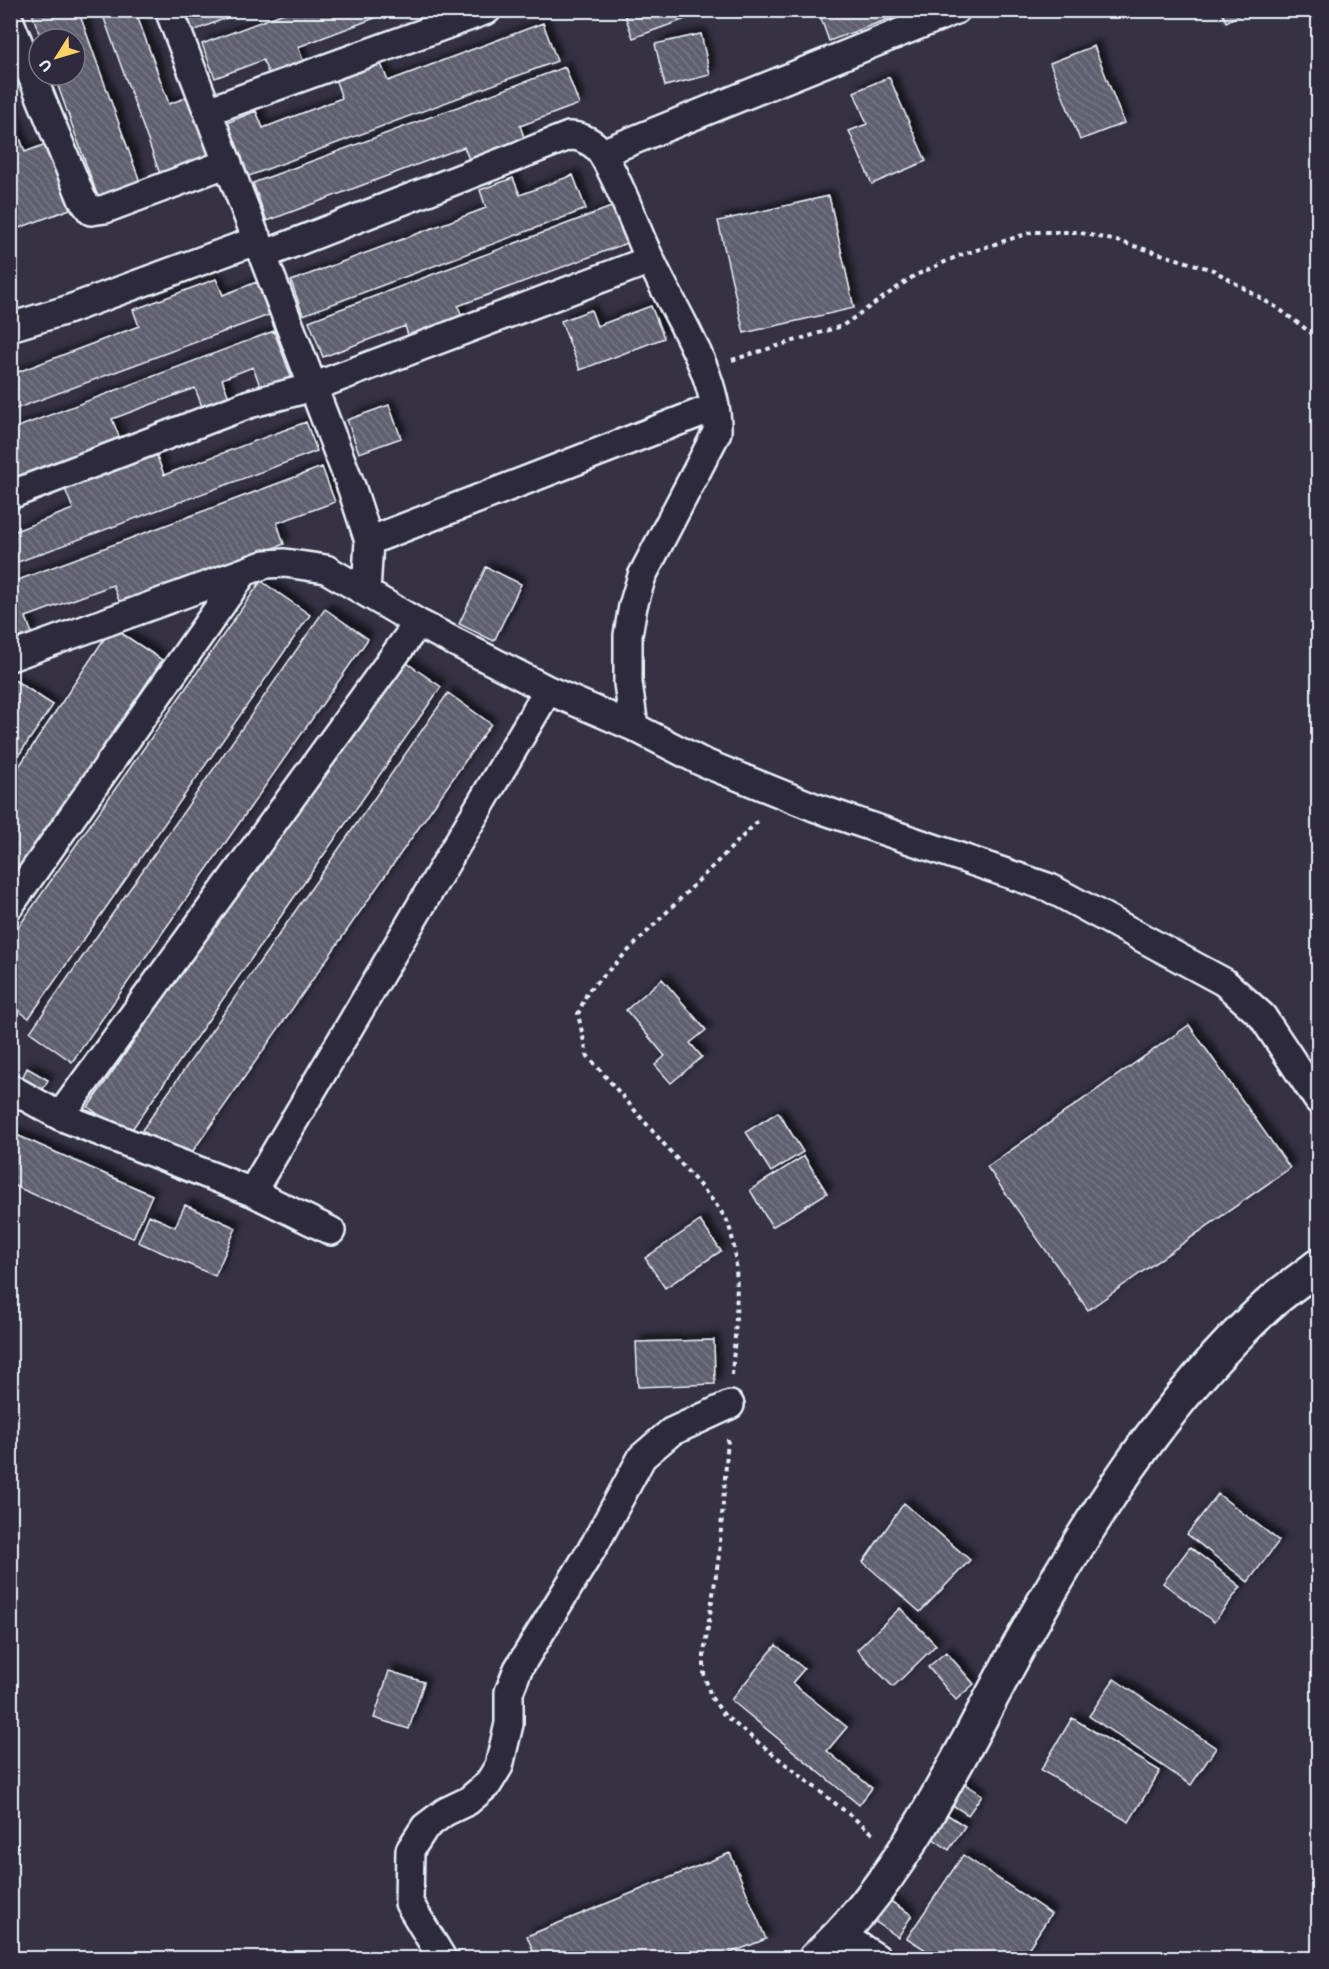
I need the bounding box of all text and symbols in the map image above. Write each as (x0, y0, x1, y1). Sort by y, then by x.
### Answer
north arrow (27, 27, 87, 87)
text: U (35, 56, 56, 76)

